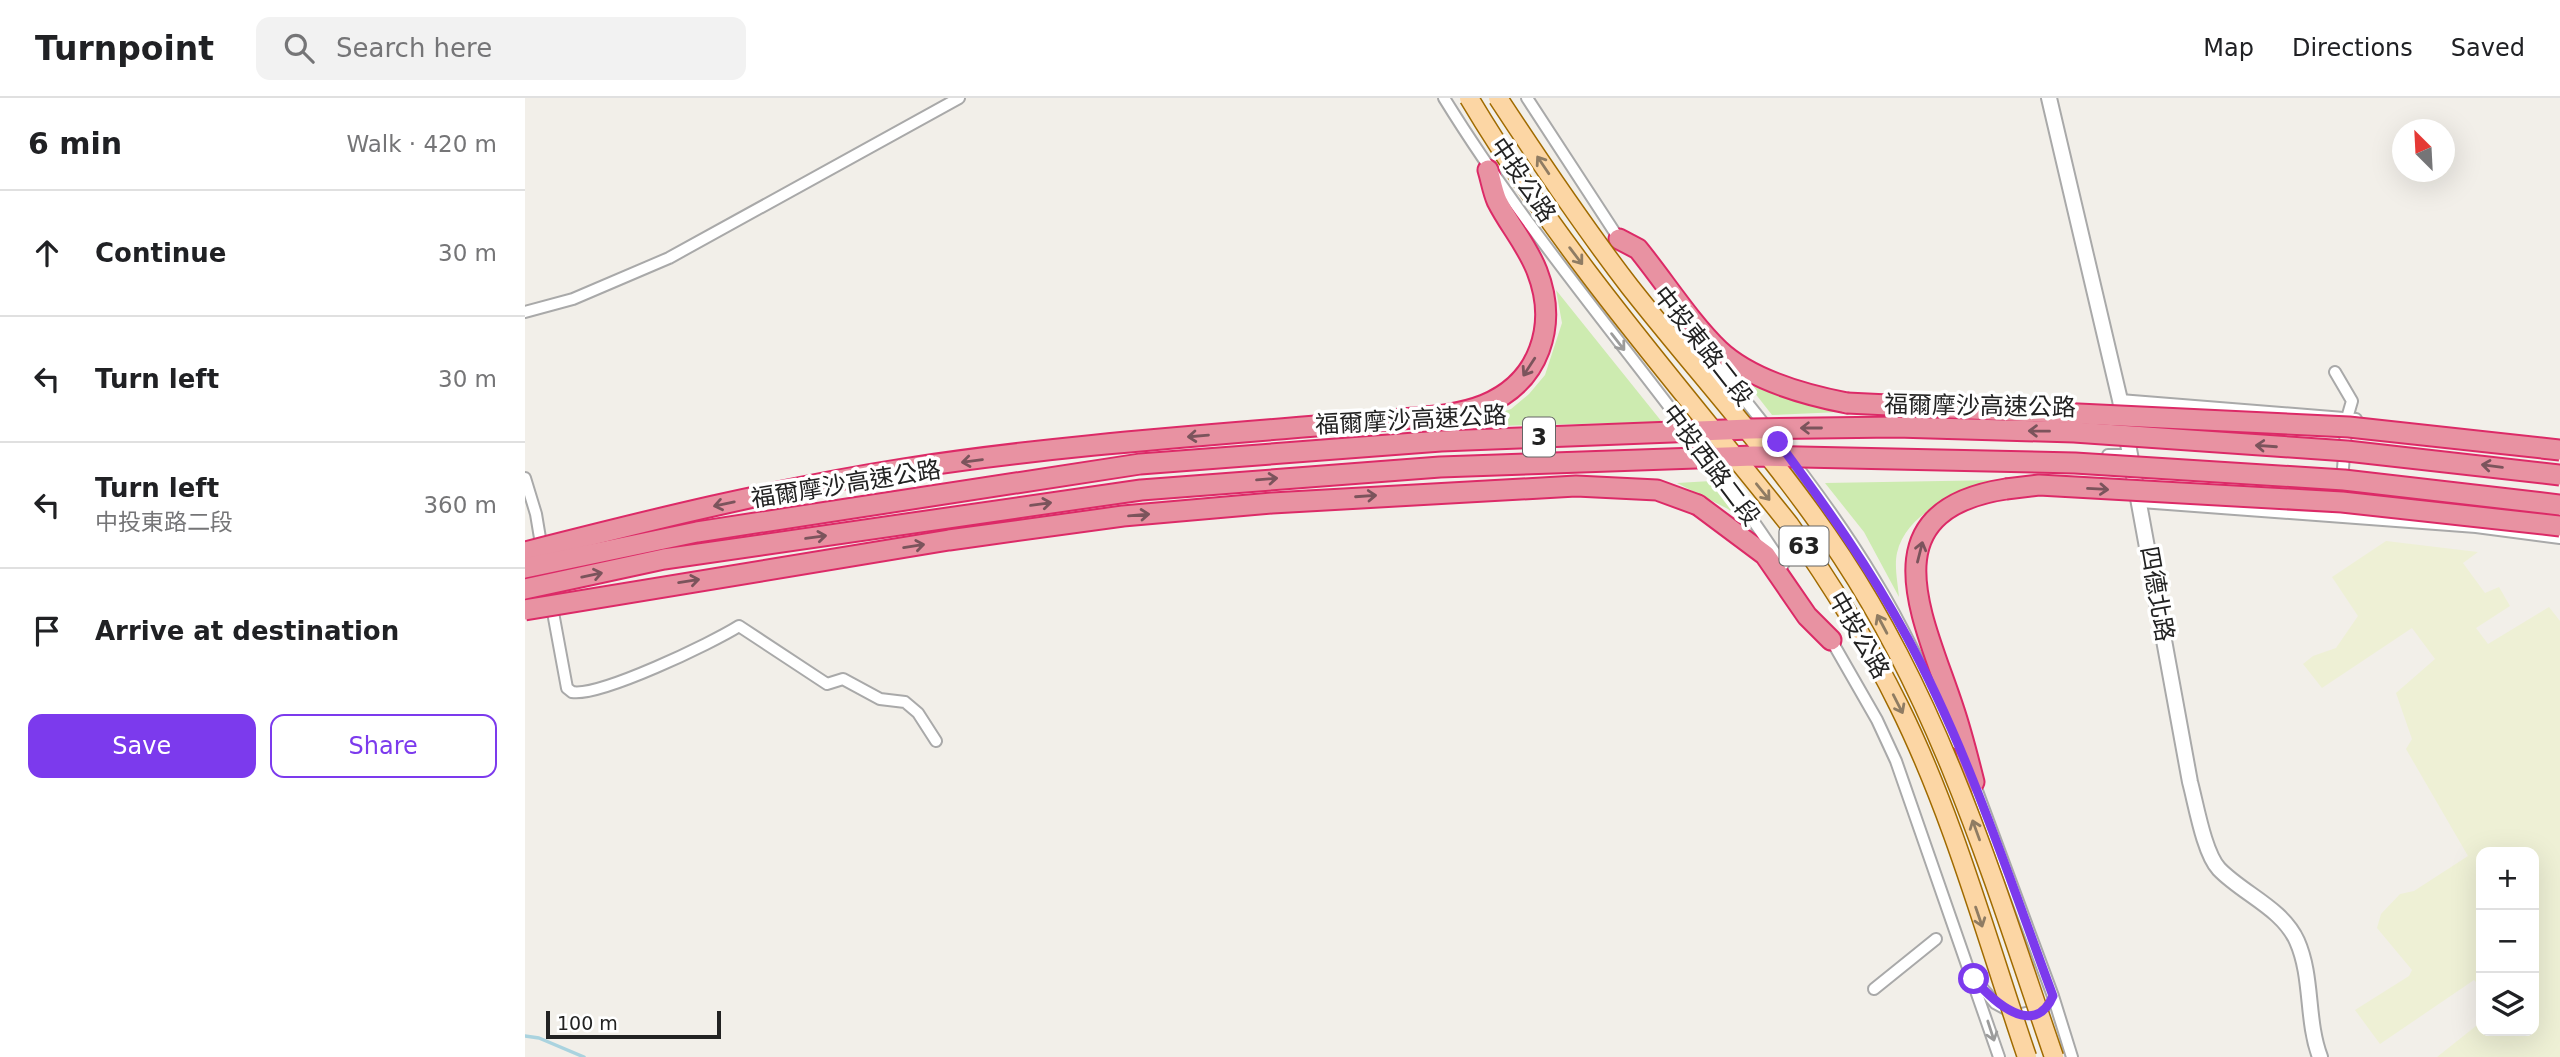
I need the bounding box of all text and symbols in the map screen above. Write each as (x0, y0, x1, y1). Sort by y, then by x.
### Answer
search box (256, 17, 746, 80)
text: Turnpoint (35, 29, 214, 68)
icon: search (280, 29, 318, 67)
text: Search here (336, 33, 492, 63)
text: Map (2203, 34, 2254, 62)
text: Directions (2292, 34, 2413, 62)
text: Saved (2451, 34, 2525, 62)
north arrow (2392, 119, 2455, 182)
text: 6 min (28, 126, 122, 161)
text: Walk · 420 m (346, 131, 497, 157)
street label: 中投公路 (1485, 132, 1561, 228)
one-way arrow (1536, 156, 1550, 175)
icon: ahead (28, 234, 66, 272)
text: Continue (95, 238, 226, 268)
text: 30 m (438, 240, 497, 266)
one-way arrow (1569, 246, 1584, 264)
street label: 中投東路二段 (1648, 281, 1758, 411)
one-way arrow (1610, 332, 1625, 350)
one-way arrow (1521, 357, 1536, 376)
icon: left (28, 360, 66, 398)
text: Turn left (95, 364, 219, 394)
text: 30 m (438, 366, 497, 392)
street label: 福爾摩沙高速公路 (1884, 390, 2076, 422)
street label: 中投西路二段 (1656, 399, 1766, 531)
street label: 福爾摩沙高速公路 (1314, 401, 1508, 439)
road number: 3 (1523, 418, 1555, 456)
one-way arrow (1800, 421, 1823, 435)
one-way arrow (2028, 424, 2051, 438)
route end (1762, 426, 1793, 457)
one-way arrow (1187, 430, 1210, 443)
one-way arrow (2255, 439, 2278, 452)
street label: 福爾摩沙高速公路 (749, 455, 943, 513)
one-way arrow (961, 455, 984, 468)
one-way arrow (2481, 460, 2504, 473)
one-way arrow (1255, 472, 1278, 485)
text: Turn left (95, 473, 219, 503)
one-way arrow (1755, 482, 1771, 500)
one-way arrow (2086, 482, 2109, 495)
icon: left (28, 486, 66, 524)
one-way arrow (1354, 490, 1377, 503)
text: 360 m (423, 492, 497, 518)
one-way arrow (1029, 497, 1052, 510)
one-way arrow (713, 498, 736, 512)
one-way arrow (1127, 508, 1150, 521)
text: 中投東路二段 (95, 509, 233, 535)
road number: 63 (1779, 526, 1829, 566)
one-way arrow (804, 530, 827, 543)
one-way arrow (902, 539, 924, 552)
one-way arrow (1914, 542, 1927, 564)
street label: 四德北路 (2135, 544, 2179, 644)
one-way arrow (580, 567, 603, 581)
one-way arrow (677, 574, 700, 587)
street label: 中投公路 (1823, 586, 1895, 684)
icon: arrive (28, 612, 66, 650)
one-way arrow (1874, 614, 1888, 634)
text: Arrive at destination (95, 616, 399, 646)
one-way arrow (1891, 693, 1905, 714)
button: Save (28, 714, 256, 778)
button: Share (270, 714, 497, 778)
one-way arrow (1969, 820, 1981, 842)
map controls (2476, 847, 2539, 1036)
button: + (2476, 847, 2539, 910)
one-way arrow (1974, 905, 1986, 927)
button: − (2476, 910, 2539, 973)
route start (1958, 963, 1989, 994)
button: layers (2476, 973, 2539, 1036)
scale bar (546, 1008, 721, 1040)
text: 100 m (557, 1012, 618, 1034)
one-way arrow (1985, 1020, 1998, 1042)

